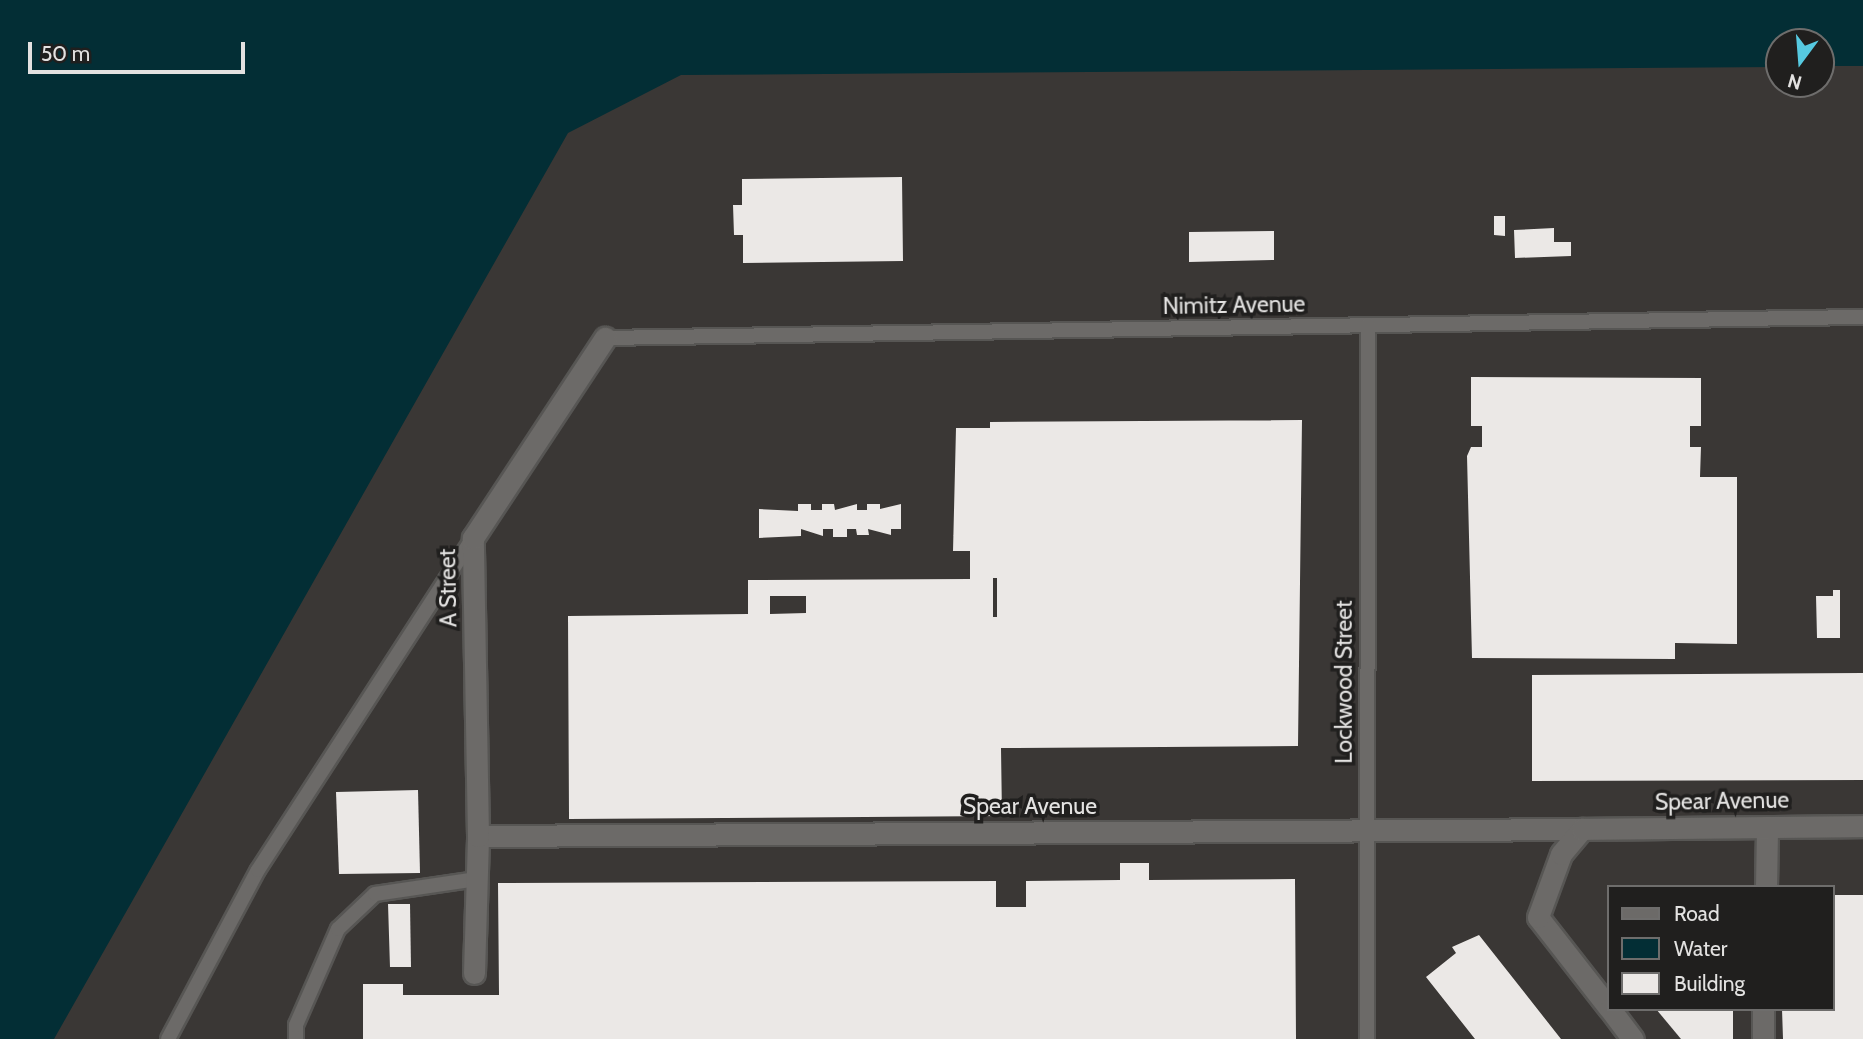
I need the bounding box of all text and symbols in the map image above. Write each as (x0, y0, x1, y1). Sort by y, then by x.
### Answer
scale bar (32, 28, 248, 72)
north arrow (1765, 28, 1835, 98)
text: 50 m (41, 41, 90, 66)
text: N (1785, 69, 1804, 95)
street label: Nimitz Avenue (1162, 290, 1306, 320)
street label: A Street (434, 549, 462, 627)
street label: Lockwood Street (1330, 600, 1358, 764)
street label: Spear Avenue (1655, 786, 1789, 816)
street label: Spear Avenue (963, 792, 1097, 820)
legend (1608, 885, 1835, 1011)
text: Road (1674, 901, 1720, 926)
text: Water (1674, 936, 1727, 961)
text: Building (1674, 971, 1745, 996)

